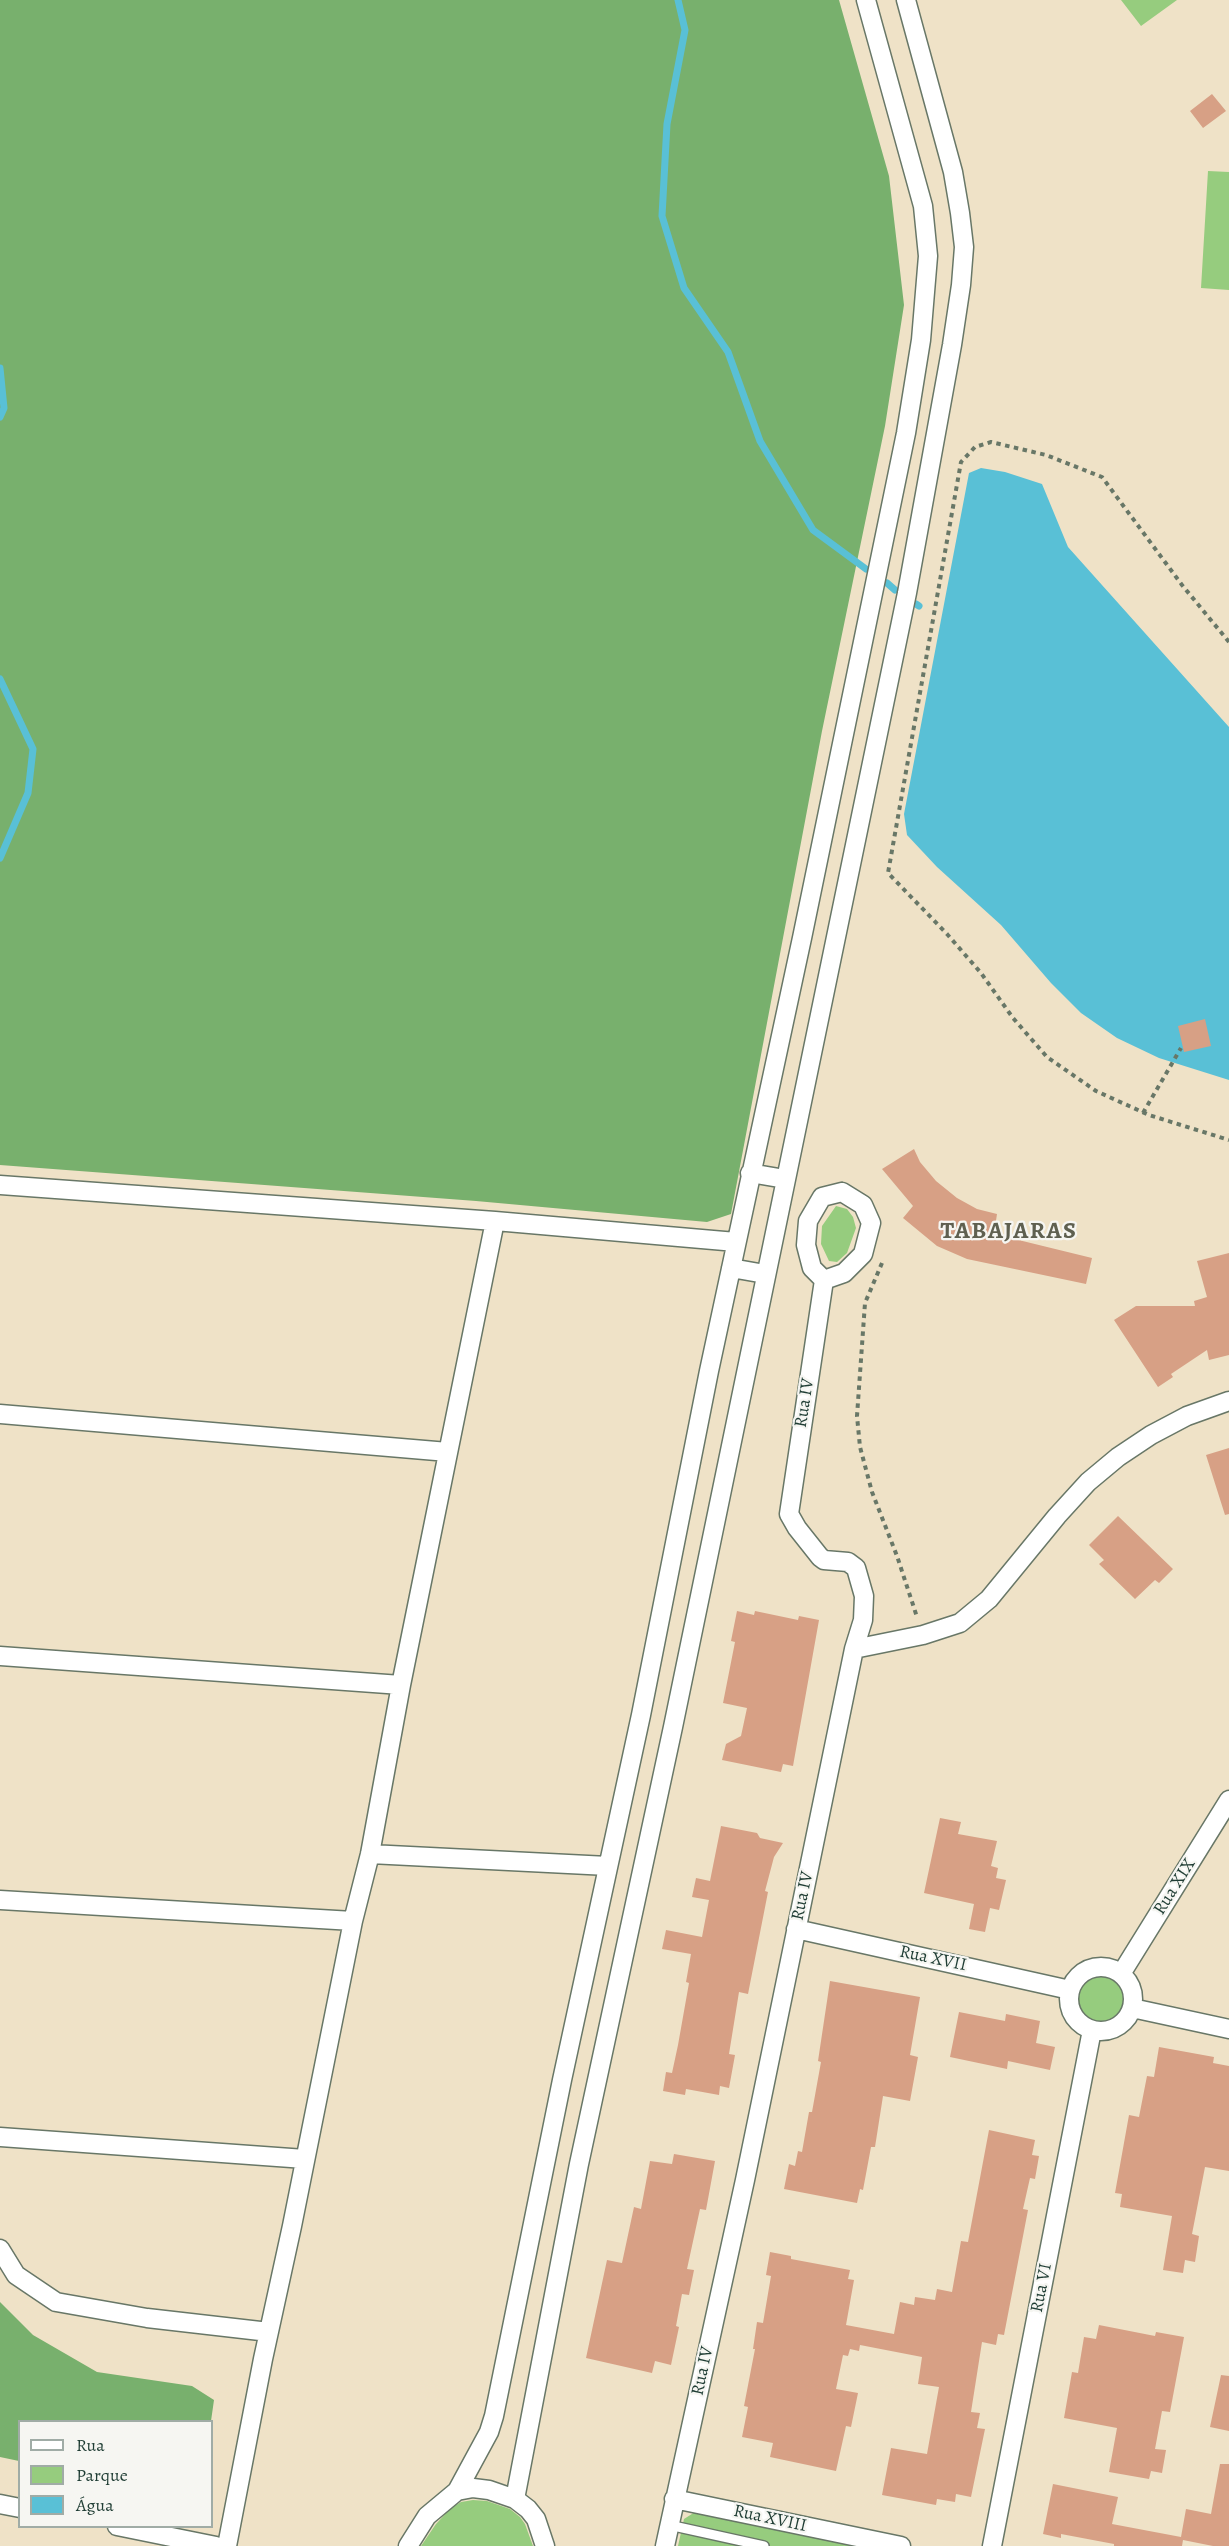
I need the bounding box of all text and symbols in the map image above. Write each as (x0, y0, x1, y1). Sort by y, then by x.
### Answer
district label: TABAJARAS (941, 1218, 1077, 1246)
street label: Rua IV (790, 1377, 820, 1429)
street label: Rua XIX (1149, 1855, 1201, 1919)
street label: Rua IV (787, 1869, 819, 1923)
street label: Rua XVII (898, 1941, 968, 1977)
street label: Rua VI (1027, 2262, 1057, 2314)
street label: Rua IV (687, 2344, 719, 2398)
legend (18, 2420, 213, 2528)
text: Rua (76, 2433, 105, 2457)
text: Parque (76, 2463, 128, 2487)
text: Água (76, 2493, 114, 2517)
street label: Rua XVIII (731, 2501, 809, 2537)

